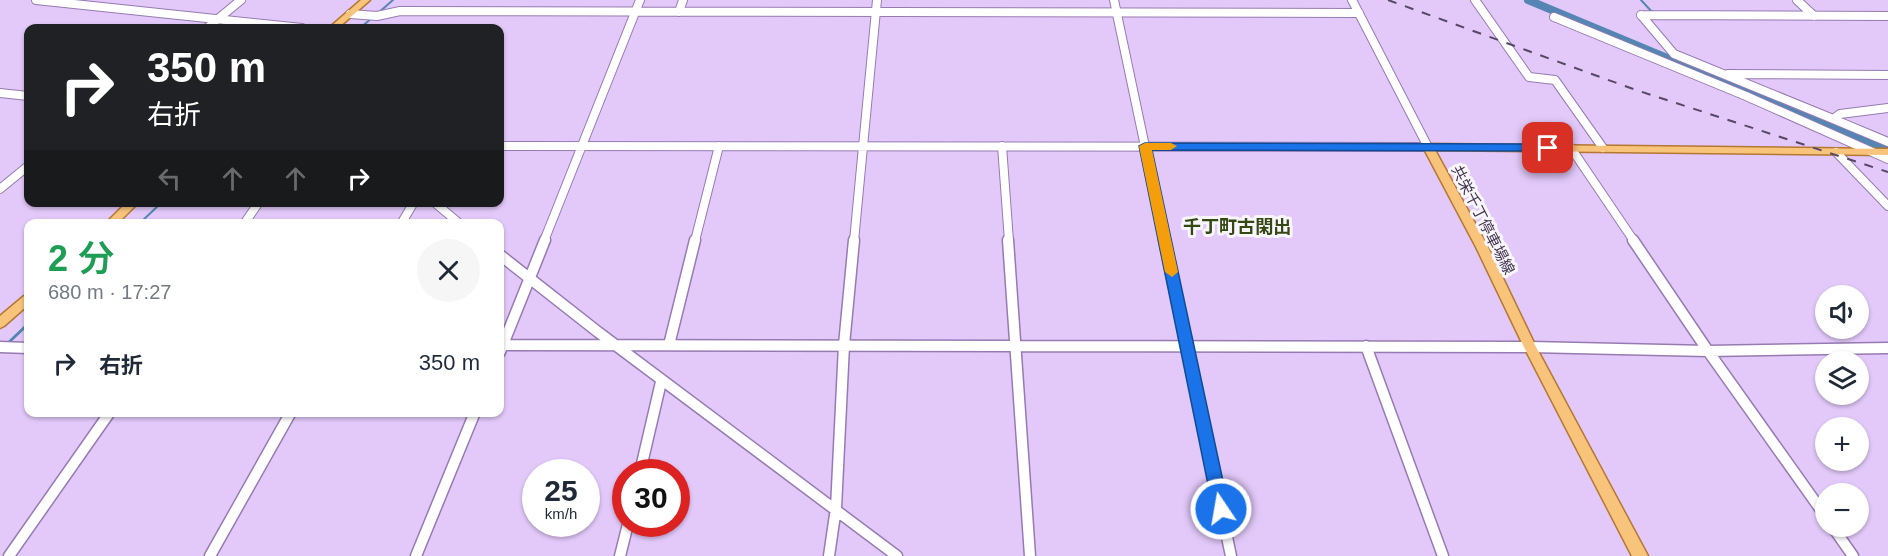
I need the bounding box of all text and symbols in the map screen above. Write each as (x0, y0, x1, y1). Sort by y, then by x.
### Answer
text: 350 m (147, 44, 266, 91)
icon: right (48, 48, 126, 126)
text: 右折 (147, 100, 201, 130)
pin (1522, 122, 1573, 173)
icon: arrive (1531, 131, 1564, 164)
icon: left (153, 162, 186, 195)
icon: ahead (216, 162, 249, 195)
icon: ahead (279, 162, 312, 195)
icon: right (342, 162, 375, 195)
street label: 共栄千丁停車場線 (1449, 162, 1518, 277)
district label: 千丁町古閑出 (1183, 217, 1291, 237)
text: 2 分 (48, 238, 114, 279)
button: close (417, 239, 480, 302)
text: 680 m · 17:27 (48, 281, 171, 303)
map controls (1815, 285, 1869, 537)
button: sound (1815, 285, 1869, 339)
icon: right (48, 347, 81, 380)
text: 350 m (419, 350, 480, 375)
button: layers (1815, 351, 1869, 405)
text: 右折 (99, 353, 143, 378)
button: + (1815, 417, 1869, 471)
speed limit sign: 30 (612, 459, 690, 537)
text: 25 (544, 474, 578, 507)
position arrow (1189, 477, 1253, 541)
button: − (1815, 483, 1869, 537)
text: km/h (545, 505, 577, 522)

